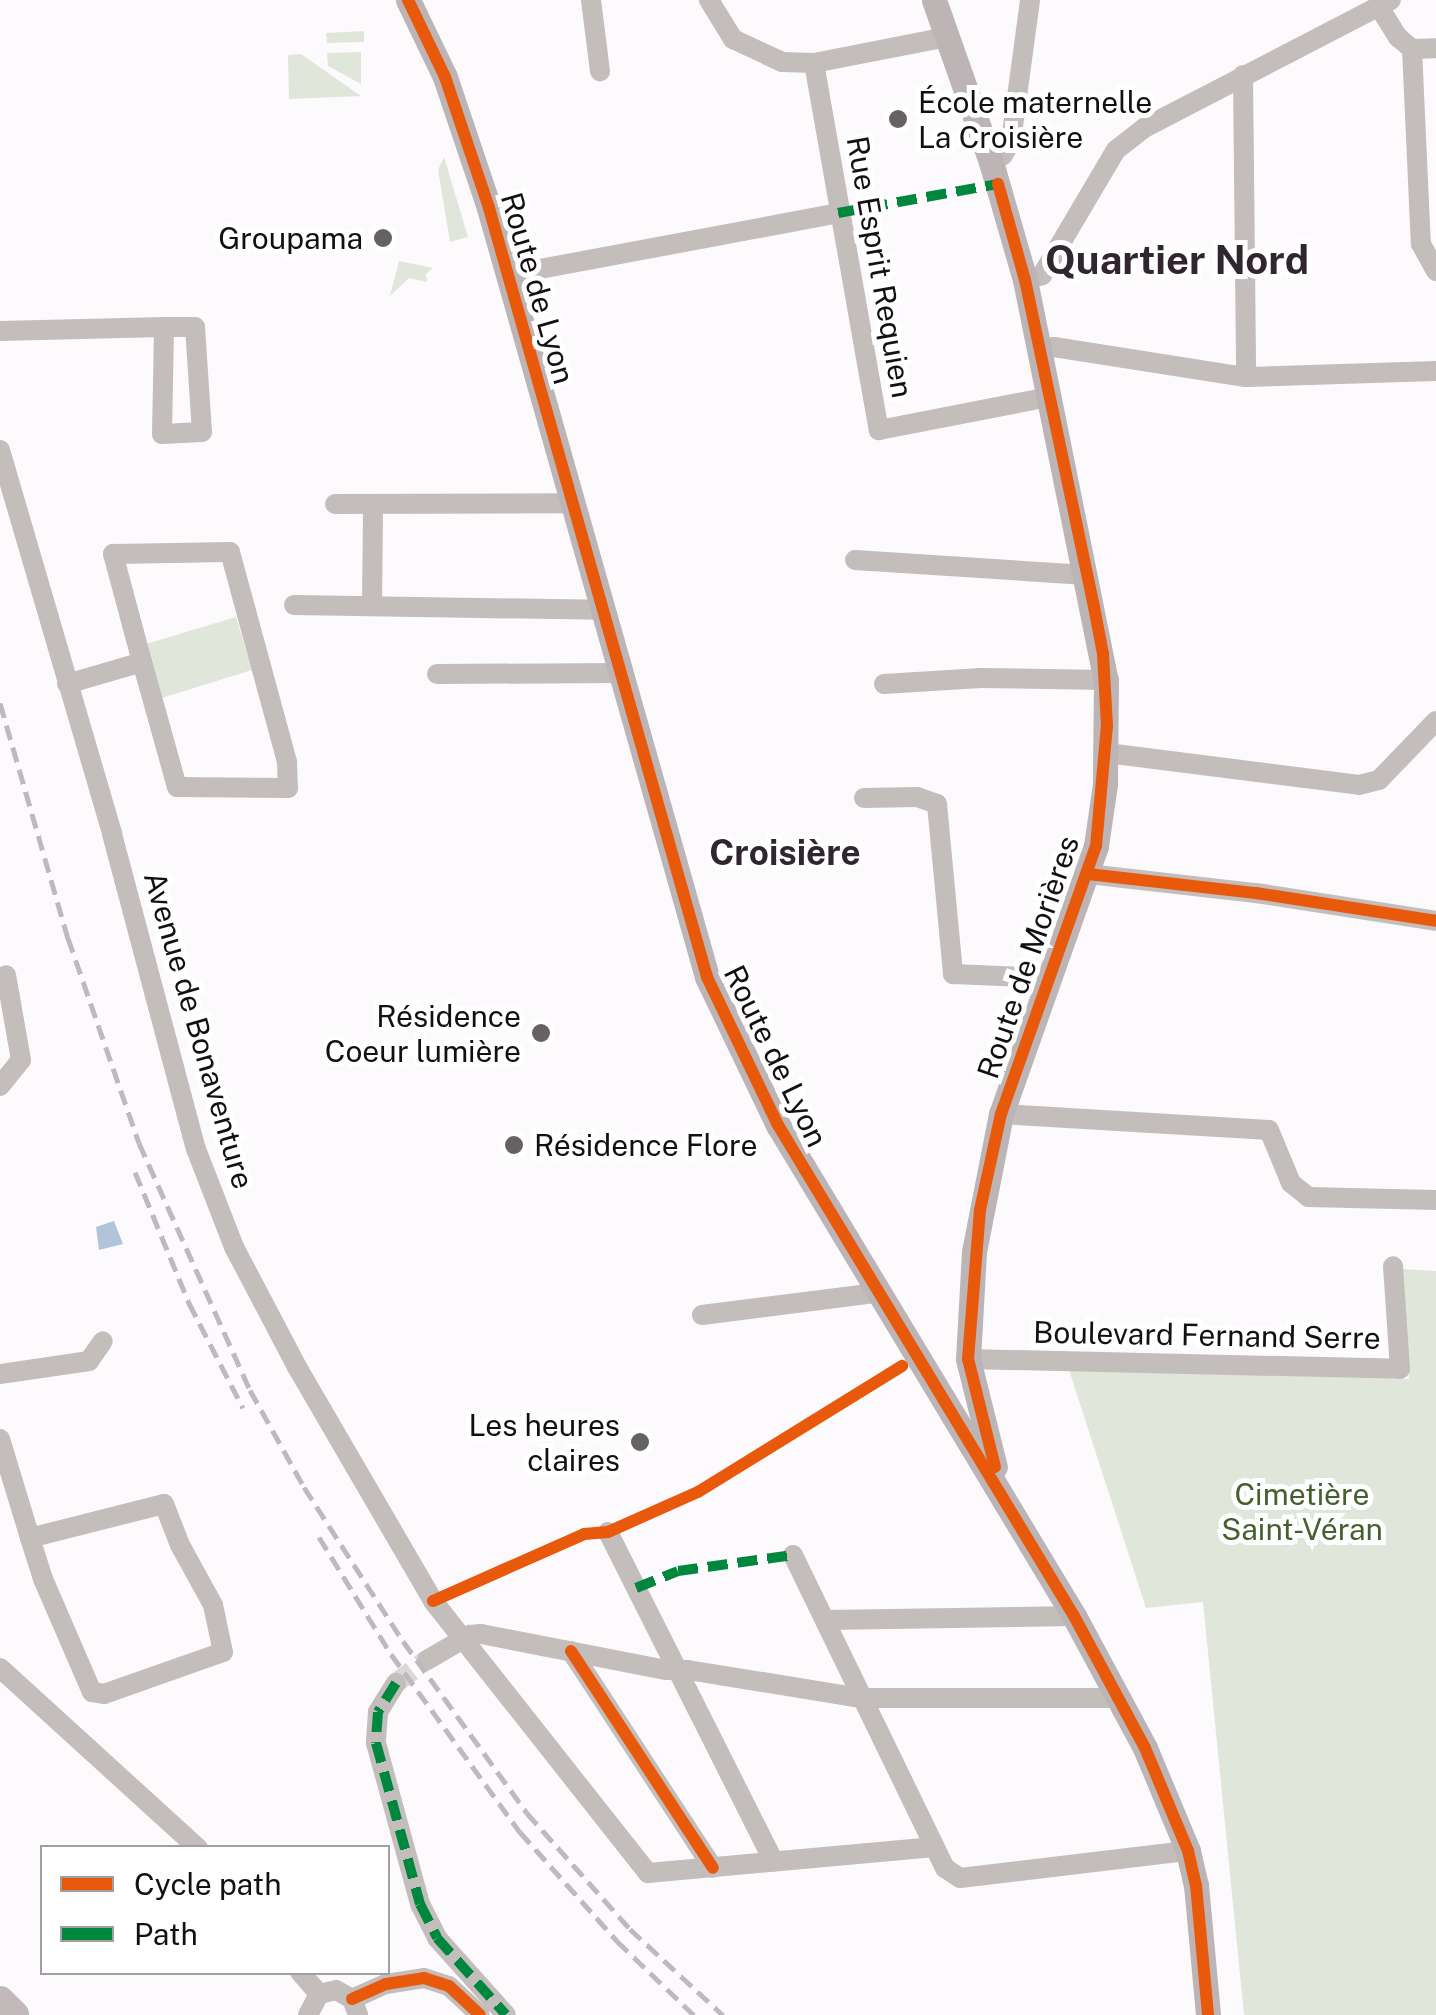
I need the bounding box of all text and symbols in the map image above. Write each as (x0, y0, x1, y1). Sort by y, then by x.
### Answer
place label: École maternelle La Croisière (918, 84, 1152, 154)
marker: École maternelle La Croisière (887, 108, 909, 130)
street label: Rue Esprit Requien (839, 133, 921, 401)
street label: Route de Lyon (493, 188, 583, 388)
place label: Groupama (218, 220, 363, 256)
marker: Groupama (372, 227, 394, 249)
district label: Quartier Nord (1045, 236, 1309, 284)
street label: Route de Morières (969, 831, 1087, 1083)
district label: Croisière (709, 832, 861, 874)
street label: Avenue de Bonaventure (136, 867, 262, 1193)
street label: Route de Lyon (716, 959, 836, 1153)
place label: Résidence Coeur lumière (325, 998, 521, 1068)
marker: Résidence Coeur lumière (530, 1022, 552, 1044)
place label: Résidence Flore (534, 1127, 758, 1163)
marker: Résidence Flore (503, 1134, 525, 1156)
street label: Boulevard Fernand Serre (1033, 1314, 1381, 1356)
place label: Les heures claires (468, 1407, 620, 1478)
marker: Les heures claires (629, 1431, 651, 1453)
park label: Cimetière Saint-Véran (1221, 1476, 1383, 1546)
legend (40, 1845, 390, 1975)
text: Cycle path (134, 1866, 282, 1902)
text: Path (134, 1916, 198, 1952)

